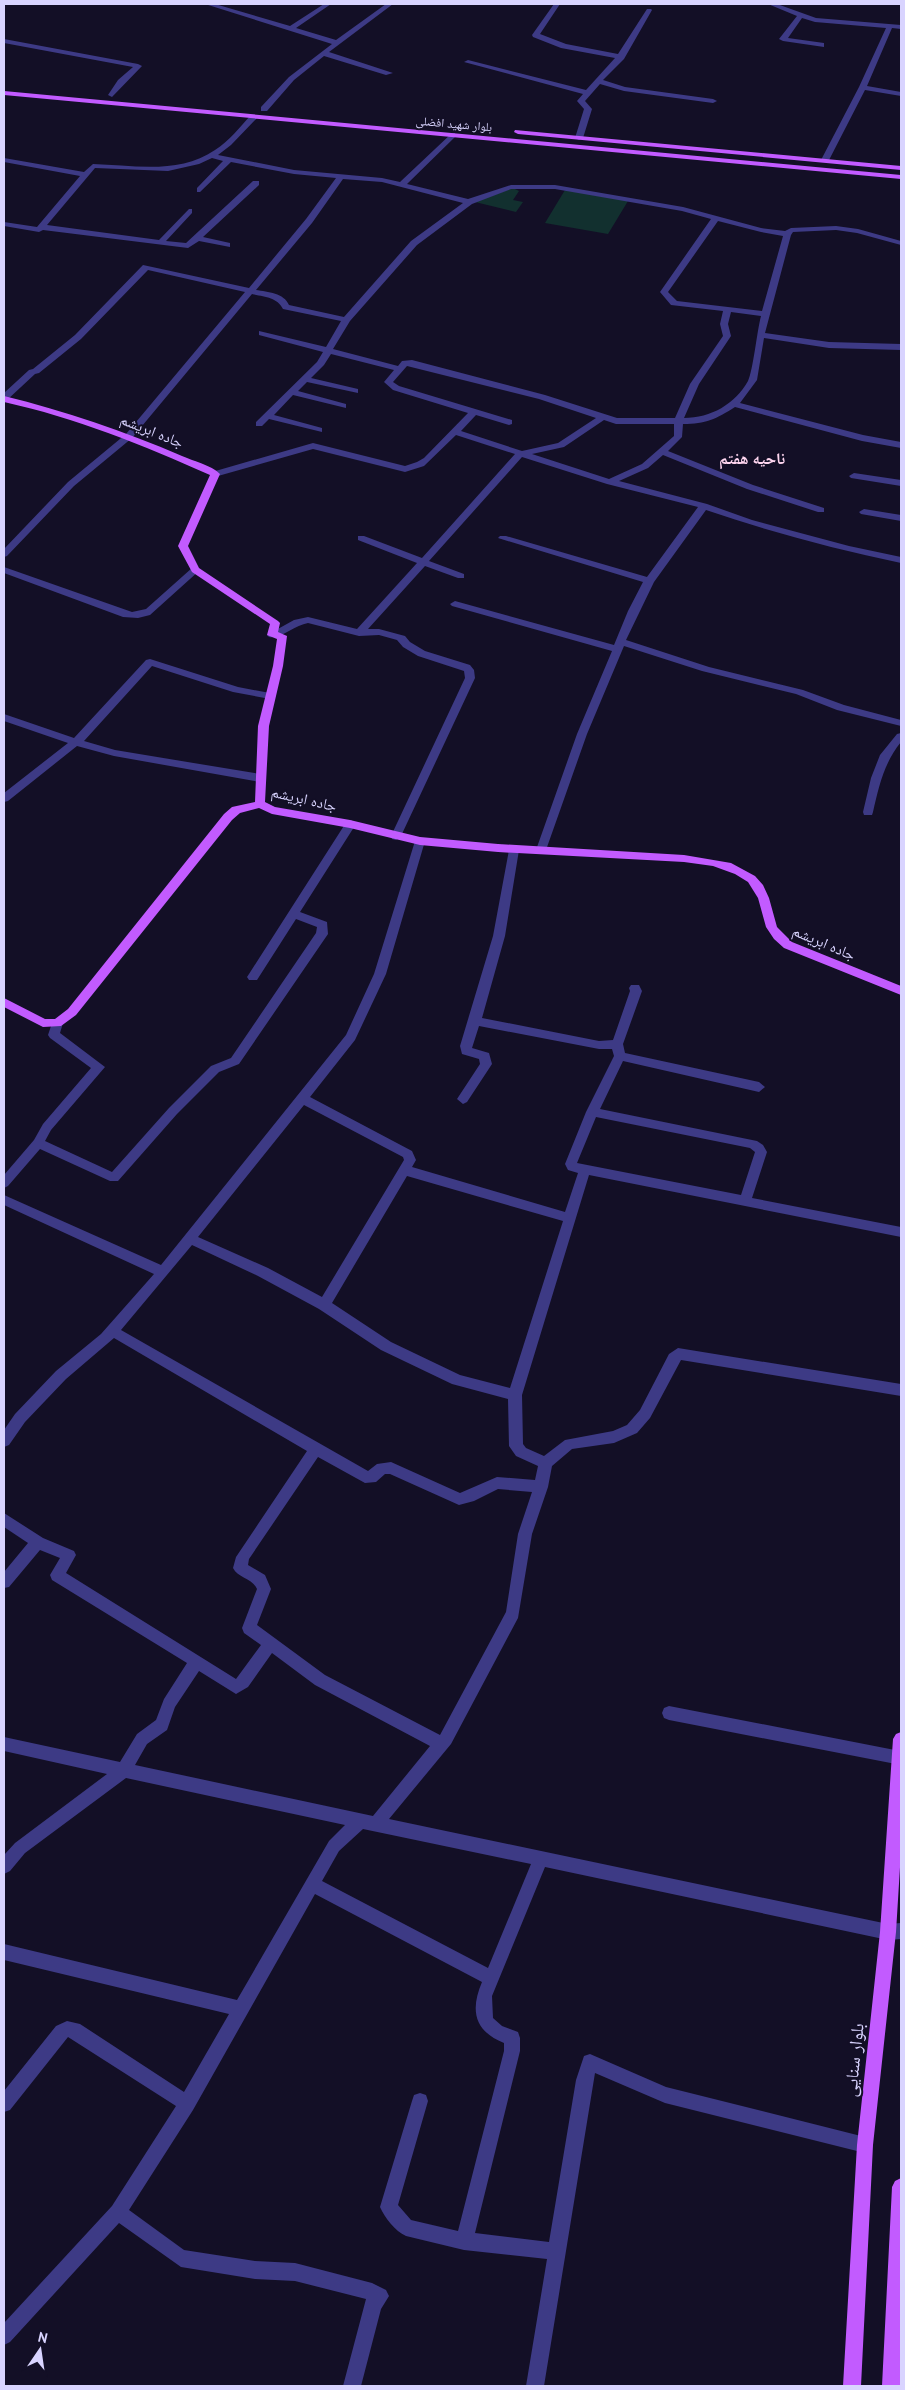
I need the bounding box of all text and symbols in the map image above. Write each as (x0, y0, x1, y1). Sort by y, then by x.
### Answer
street label: بلوار شهید افضلی (415, 113, 493, 135)
street label: جاده ابریشم (117, 409, 187, 453)
district label: ناحیه هفتم (719, 448, 785, 470)
street label: جاده ابریشم (269, 782, 339, 816)
street label: جاده ابریشم (790, 921, 859, 965)
street label: بلوار سنایی (838, 2022, 869, 2098)
north arrow (15, 2325, 65, 2375)
text: N (36, 2328, 49, 2347)

